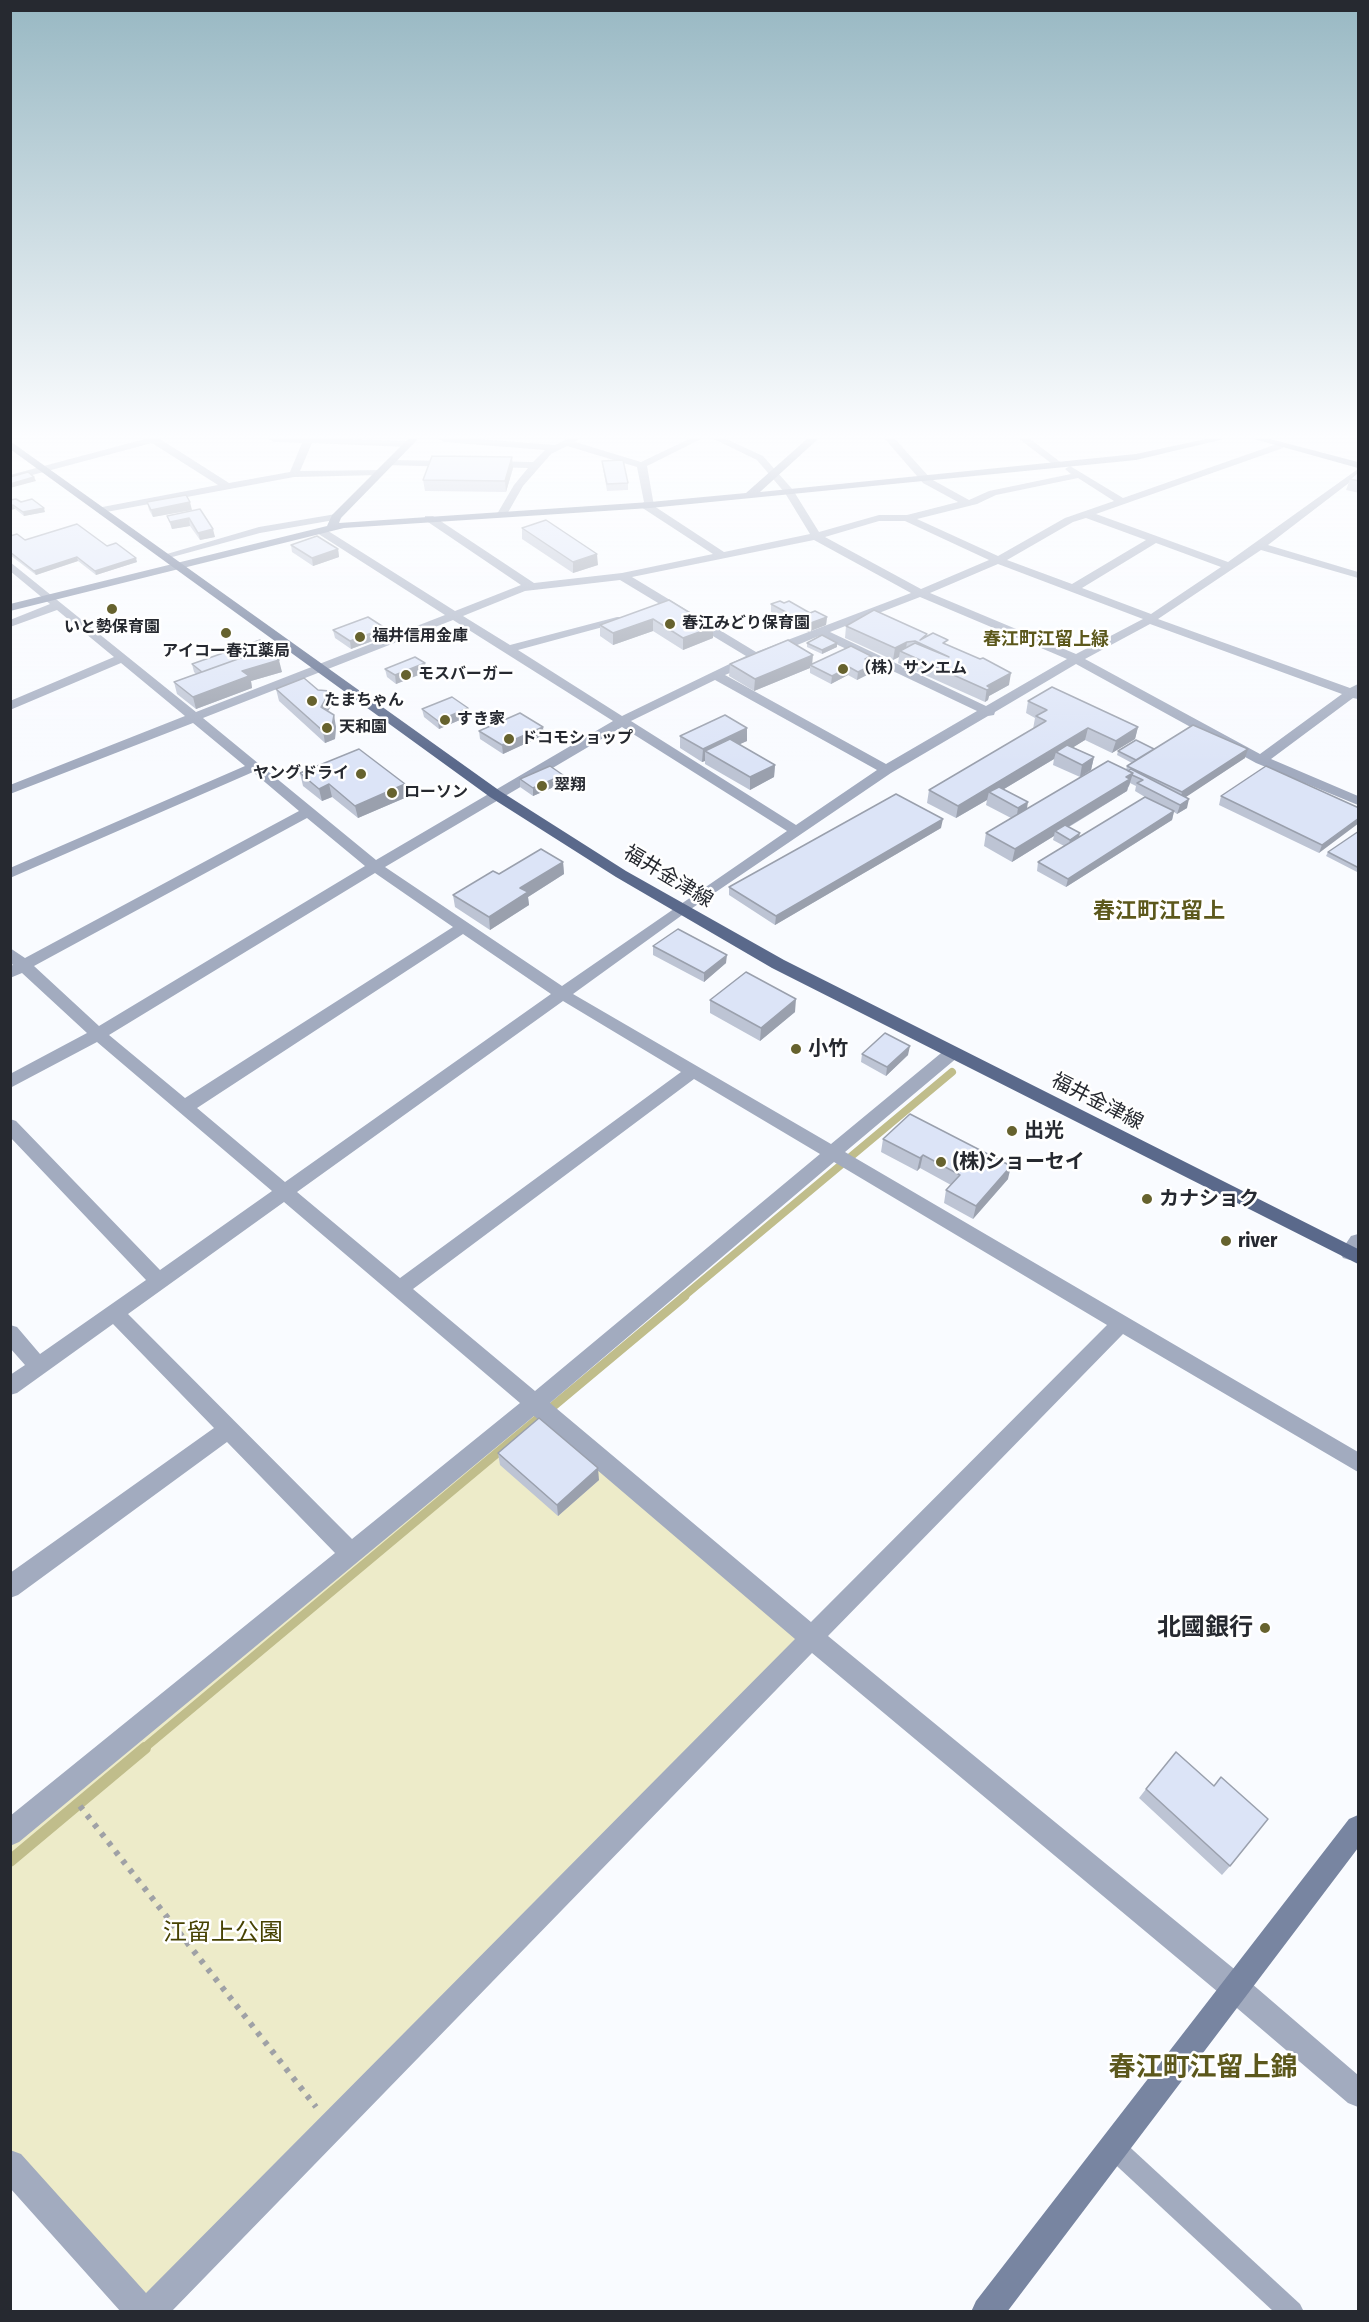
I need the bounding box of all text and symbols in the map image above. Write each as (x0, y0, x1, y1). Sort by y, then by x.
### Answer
marker: いと勢保育園 (105, 602, 119, 616)
place label: 春江みどり保育園 (682, 614, 810, 634)
marker: 春江みどり保育園 (663, 617, 677, 631)
place label: いと勢保育園 (64, 618, 160, 638)
marker: アイコー春江薬局 (219, 626, 233, 640)
place label: 福井信用金庫 (372, 627, 468, 647)
district label: 春江町江留上緑 (983, 629, 1109, 651)
marker: 福井信用金庫 (353, 630, 367, 644)
place label: アイコー春江薬局 (162, 642, 290, 662)
place label: （株）サンエム (855, 659, 967, 679)
marker: （株）サンエム (836, 662, 850, 676)
place label: モスバーガー (418, 665, 514, 685)
marker: モスバーガー (399, 668, 413, 682)
place label: たまちゃん (324, 691, 404, 711)
marker: たまちゃん (305, 694, 319, 708)
place label: すき家 (457, 710, 505, 730)
marker: すき家 (438, 713, 452, 727)
place label: 天和園 (339, 718, 387, 738)
marker: 天和園 (320, 721, 334, 735)
place label: ドコモショップ (521, 729, 633, 749)
marker: ドコモショップ (502, 732, 516, 746)
place label: ヤングドライ (253, 764, 349, 784)
marker: ヤングドライ (354, 767, 368, 781)
place label: 翠翔 (554, 776, 586, 796)
marker: 翠翔 (535, 779, 549, 793)
place label: ローソン (404, 783, 468, 803)
marker: ローソン (385, 786, 399, 800)
street label: 福井金津線 (619, 841, 717, 913)
district label: 春江町江留上 (1093, 899, 1225, 925)
place label: 小竹 (808, 1037, 848, 1061)
marker: 小竹 (789, 1042, 803, 1056)
street label: 福井金津線 (1047, 1069, 1147, 1135)
place label: 出光 (1024, 1119, 1064, 1143)
marker: 出光 (1005, 1124, 1019, 1138)
place label: (株)ショーセイ (953, 1150, 1085, 1174)
marker: (株)ショーセイ (934, 1155, 948, 1169)
place label: カナショク (1159, 1187, 1259, 1211)
marker: カナショク (1140, 1192, 1154, 1206)
place label: river (1238, 1229, 1277, 1253)
marker: river (1219, 1234, 1233, 1248)
place label: 北國銀行 (1157, 1614, 1253, 1642)
marker: 北國銀行 (1258, 1621, 1272, 1635)
park label: 江留上公園 (163, 1919, 283, 1947)
district label: 春江町江留上錦 (1109, 2052, 1297, 2084)

